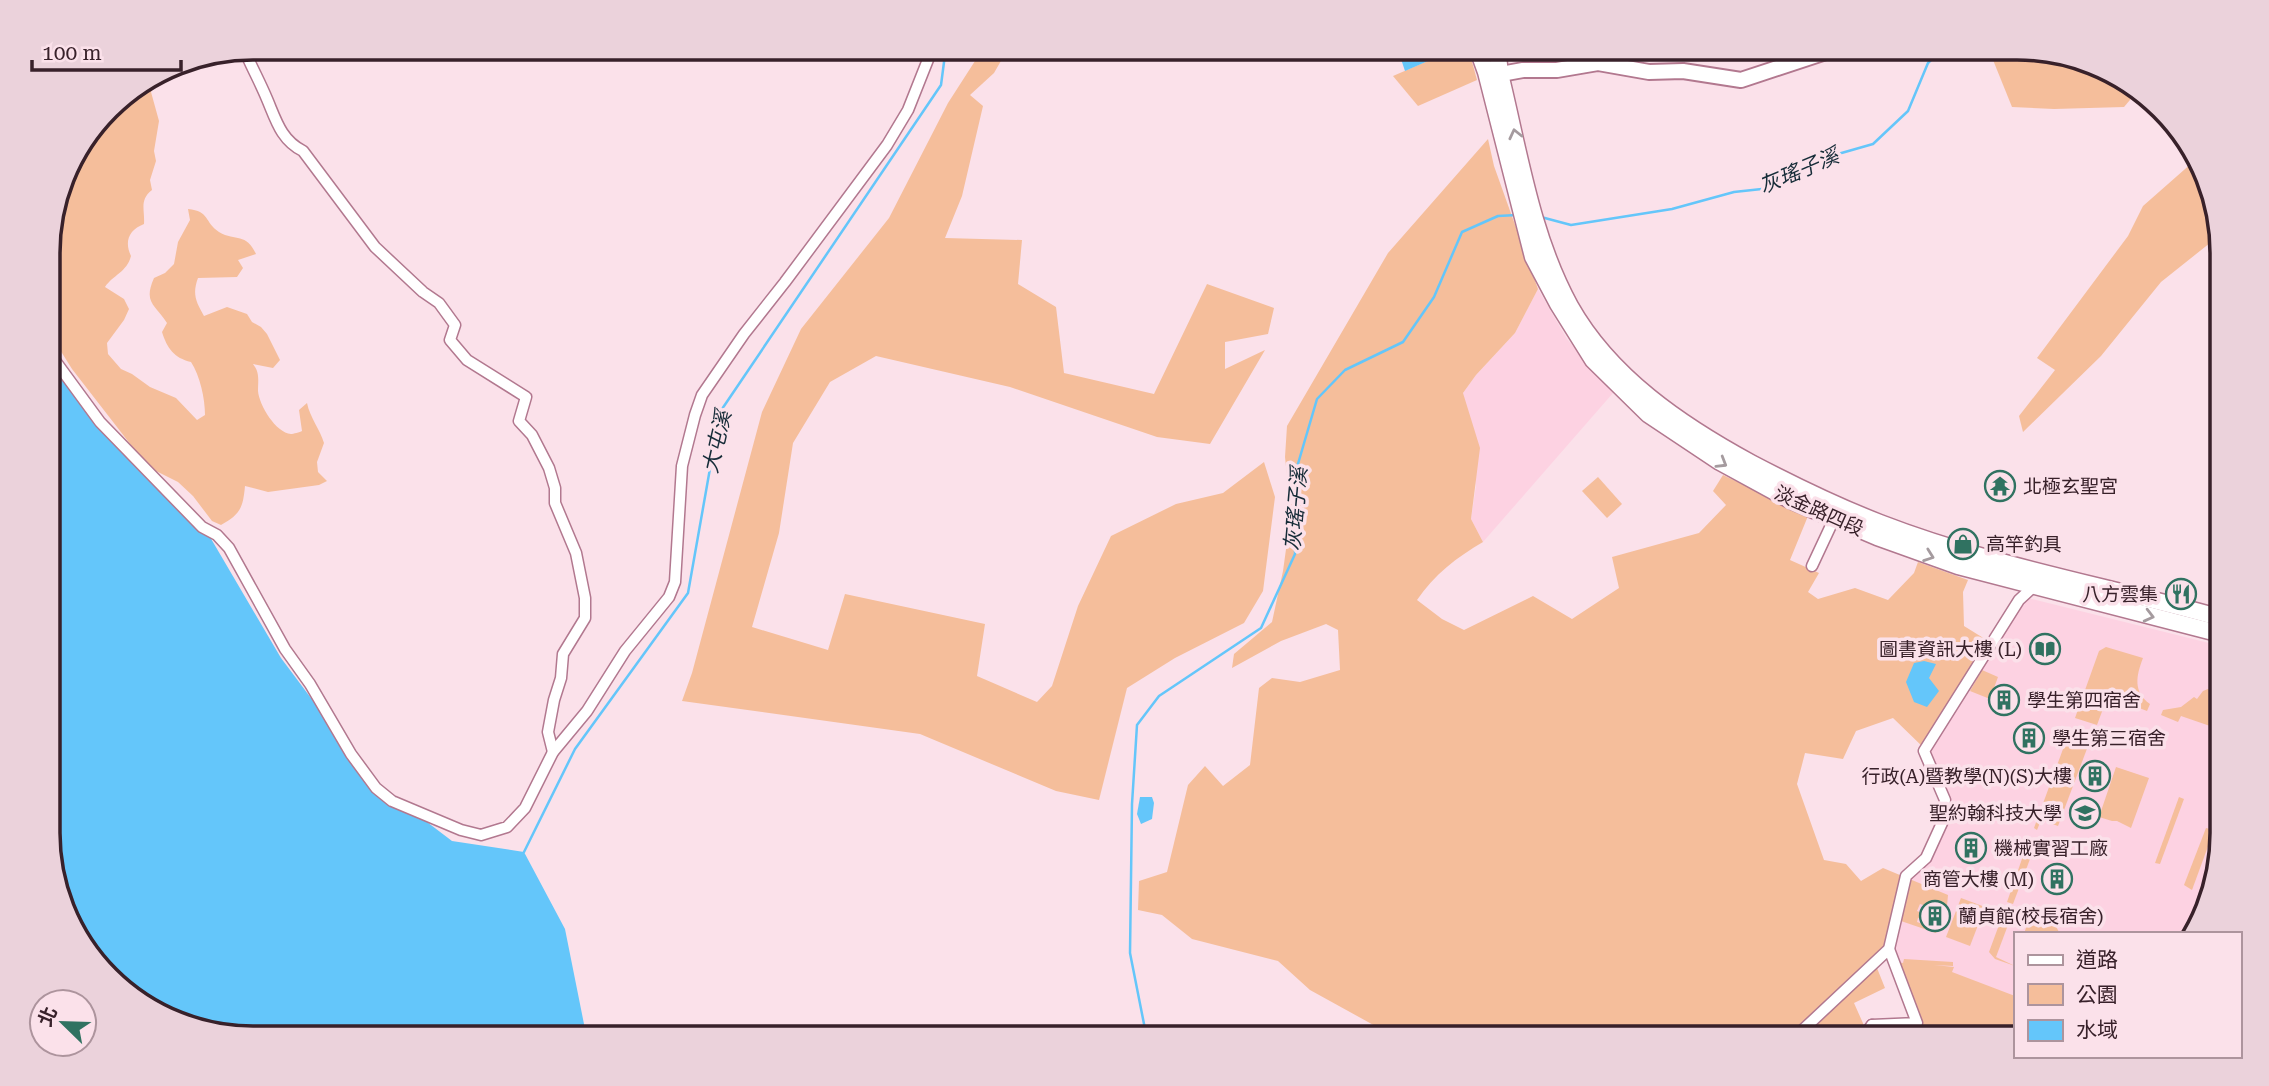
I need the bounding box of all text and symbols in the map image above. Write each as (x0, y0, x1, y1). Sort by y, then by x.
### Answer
scale bar (32, 28, 180, 72)
text: 100 m (42, 41, 102, 65)
one-way arrow (1508, 128, 1523, 140)
water label: 灰瑤子溪 (1756, 142, 1845, 198)
water label: 大屯溪 (698, 406, 736, 475)
one-way arrow (1715, 455, 1727, 468)
water label: 灰瑤子溪 (1280, 463, 1312, 552)
temple icon: 北極玄聖宮 (1983, 469, 2017, 503)
place label: 北極玄聖宮 (2023, 475, 2118, 498)
street label: 淡金路四段 (1771, 481, 1867, 541)
shop icon: 高竿釣具 (1946, 527, 1980, 561)
place label: 高竿釣具 (1986, 533, 2062, 556)
one-way arrow (1923, 548, 1935, 562)
restaurant icon: 八方雲集 (2164, 577, 2198, 611)
place label: 八方雲集 (2082, 583, 2158, 606)
one-way arrow (2142, 608, 2154, 622)
library icon: 圖書資訊大樓 (L) (2028, 632, 2062, 666)
place label: 圖書資訊大樓 (L) (1879, 638, 2022, 661)
building icon: 學生第四宿舍 (1987, 683, 2021, 717)
place label: 學生第四宿舍 (2027, 689, 2141, 712)
building icon: 學生第三宿舍 (2012, 721, 2046, 755)
place label: 學生第三宿舍 (2052, 727, 2166, 750)
building icon: 行政(A)暨教學(N)(S)大樓 (2078, 759, 2112, 793)
place label: 行政(A)暨教學(N)(S)大樓 (1861, 765, 2072, 788)
school or university icon: 聖約翰科技大學 (2068, 796, 2102, 830)
place label: 聖約翰科技大學 (1929, 802, 2062, 825)
building icon: 機械實習工廠 (1954, 831, 1988, 865)
place label: 機械實習工廠 (1994, 837, 2108, 860)
building icon: 商管大樓 (M) (2040, 862, 2074, 896)
place label: 商管大樓 (M) (1923, 868, 2034, 891)
building icon: 蘭貞館(校長宿舍) (1918, 899, 1952, 933)
place label: 蘭貞館(校長宿舍) (1958, 905, 2103, 928)
legend (2014, 932, 2241, 1058)
text: 道路 (2076, 948, 2118, 972)
text: 公園 (2076, 983, 2118, 1007)
north arrow (28, 988, 98, 1058)
text: 北 (34, 1003, 62, 1030)
text: 水域 (2076, 1018, 2118, 1042)

